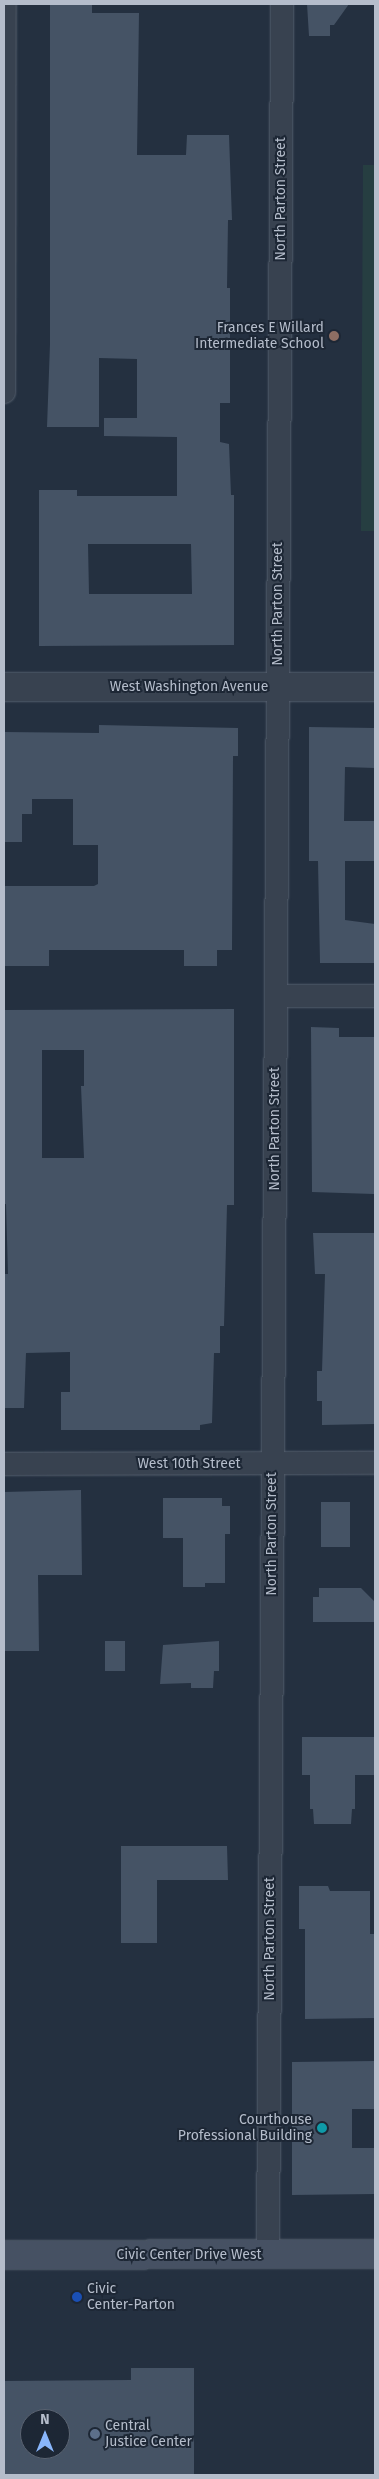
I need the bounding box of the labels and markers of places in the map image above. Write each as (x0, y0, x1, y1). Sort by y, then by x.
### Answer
place label: Frances E Willard Intermediate School (195, 320, 324, 352)
marker: Frances E Willard Intermediate School (328, 330, 340, 342)
place label: Courthouse Professional Building (178, 2112, 312, 2144)
marker: Courthouse Professional Building (316, 2122, 328, 2134)
place label: Civic Center-Parton (87, 2281, 175, 2314)
marker: Civic Center-Parton (71, 2291, 83, 2303)
place label: Central Justice Center (105, 2418, 192, 2450)
marker: Central Justice Center (89, 2428, 101, 2440)

